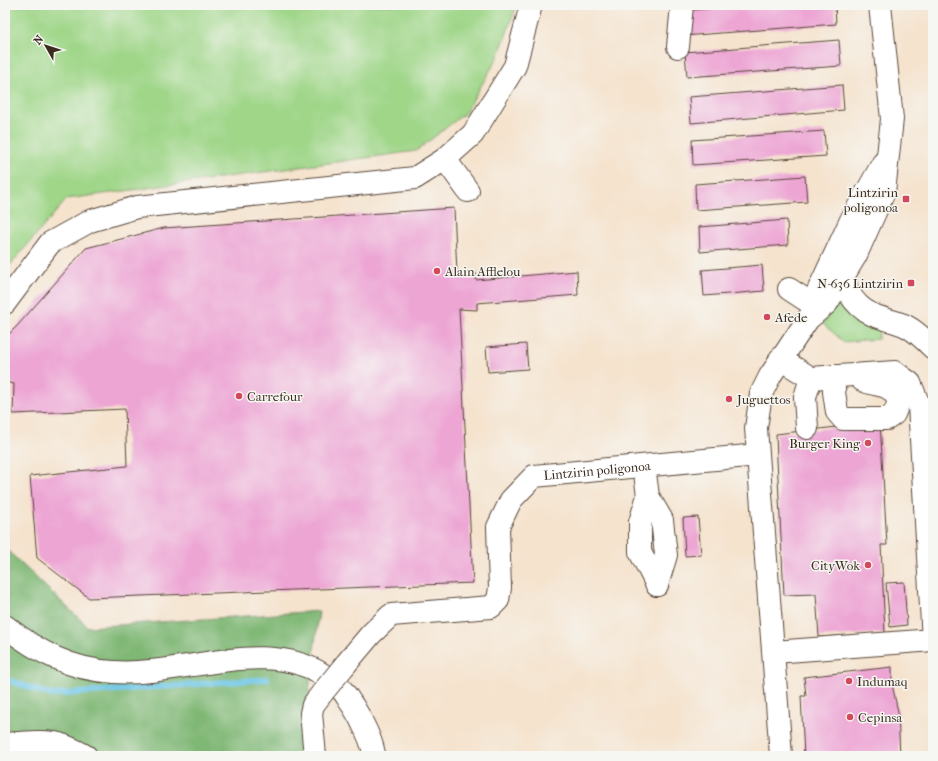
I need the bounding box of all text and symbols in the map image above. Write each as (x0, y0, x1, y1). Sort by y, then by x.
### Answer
north arrow (26, 26, 66, 66)
text: N (31, 32, 47, 47)
place label: Lintzirin poligonoa (843, 185, 899, 215)
marker: Lintzirin poligonoa (901, 194, 911, 204)
place label: Alain Afflelou (444, 264, 521, 279)
marker: Alain Afflelou (432, 266, 442, 276)
place label: N-636 Lintzirin (817, 276, 903, 291)
marker: N-636 Lintzirin (906, 278, 916, 288)
place label: Afede (774, 310, 808, 325)
marker: Afede (762, 312, 772, 322)
place label: Carrefour (247, 389, 303, 404)
marker: Carrefour (234, 391, 244, 401)
place label: Juguettos (736, 392, 791, 407)
marker: Juguettos (724, 394, 734, 404)
place label: Burger King (789, 436, 861, 451)
marker: Burger King (863, 438, 873, 448)
street label: Lintzirin poligonoa (543, 458, 652, 483)
place label: CityWok (811, 558, 860, 573)
marker: CityWok (863, 560, 873, 570)
place label: Indumaq (857, 674, 908, 689)
marker: Indumaq (844, 676, 854, 686)
place label: Cepinsa (858, 710, 903, 725)
marker: Cepinsa (845, 712, 855, 722)

